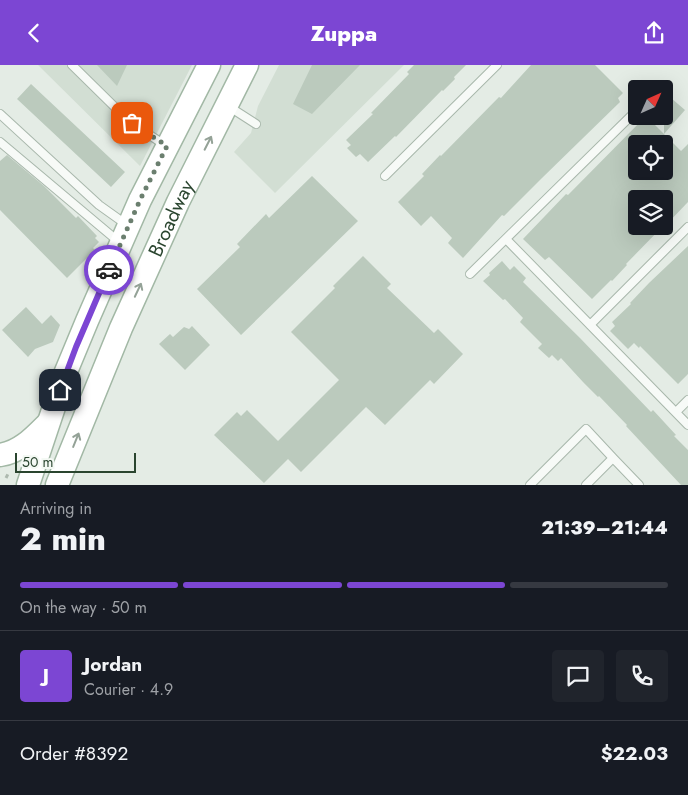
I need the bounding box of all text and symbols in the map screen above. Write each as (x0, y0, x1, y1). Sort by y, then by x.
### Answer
text: Zuppa (311, 17, 377, 49)
icon: back (20, 19, 48, 47)
icon: share (640, 19, 668, 47)
north arrow (628, 80, 672, 125)
map controls (628, 80, 673, 235)
pin (111, 102, 153, 144)
icon: bag (118, 109, 146, 137)
button: locate (628, 135, 673, 180)
one-way arrow (204, 136, 213, 151)
street label: Broadway (141, 175, 202, 262)
button: layers (628, 190, 673, 235)
courier (84, 245, 134, 295)
icon: car (95, 256, 123, 284)
one-way arrow (134, 283, 144, 298)
pin (39, 369, 81, 411)
icon: home (46, 376, 74, 404)
one-way arrow (71, 433, 81, 448)
scale bar (15, 450, 136, 473)
text: 50 m (22, 452, 53, 472)
text: Arriving in (20, 497, 92, 520)
text: 21:39–21:44 (541, 514, 668, 541)
text: 2 min (20, 516, 106, 562)
text: On the way · 50 m (20, 596, 147, 619)
button: chat (552, 650, 604, 702)
button: phone (616, 650, 668, 702)
text: Jordan (84, 651, 142, 678)
text: J (43, 662, 49, 689)
text: Courier · 4.9 (84, 678, 173, 701)
text: Order #8392 (20, 740, 128, 767)
text: $22.03 (601, 740, 668, 767)

